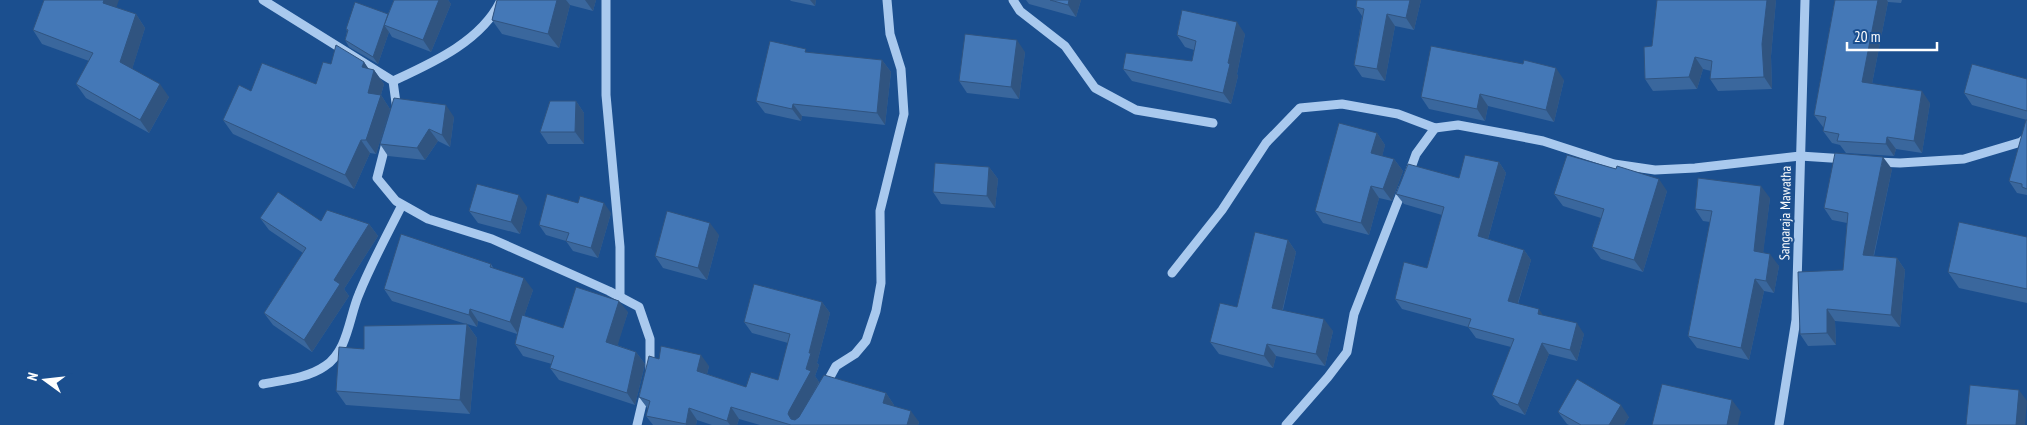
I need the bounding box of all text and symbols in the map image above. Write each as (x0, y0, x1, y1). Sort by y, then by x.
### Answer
scale bar (1847, 20, 1937, 52)
text: 20 m (1854, 27, 1880, 46)
street label: Sangaraja Mawatha (1775, 166, 1795, 260)
north arrow (20, 355, 70, 405)
text: N (23, 371, 42, 383)

